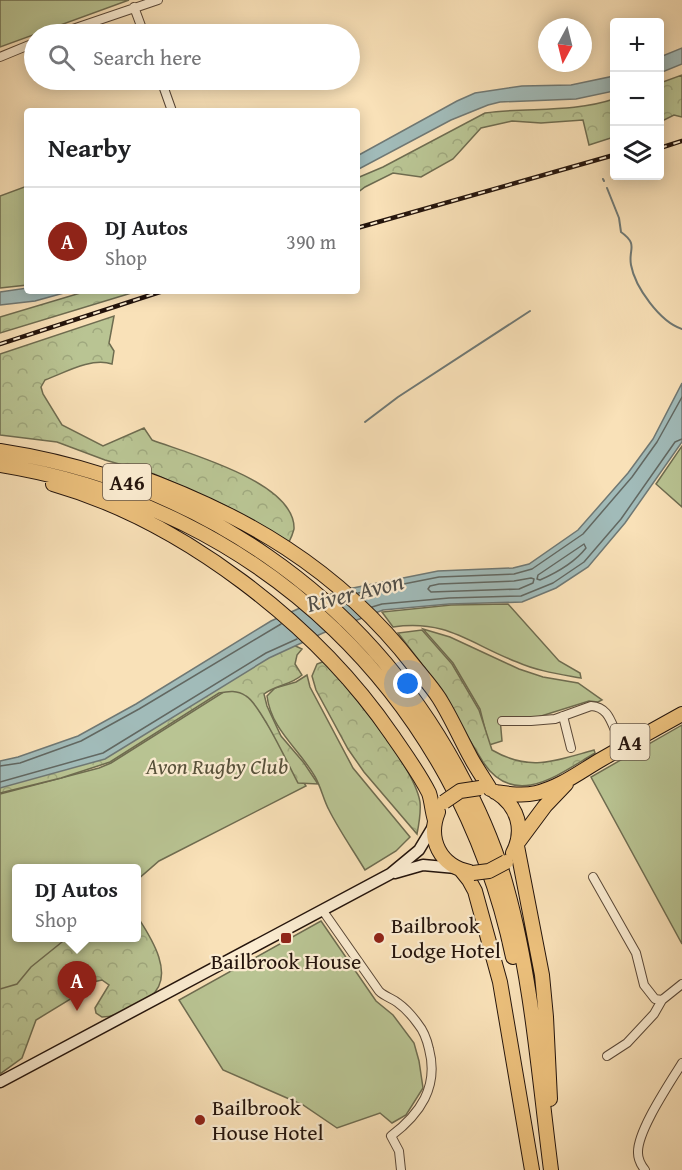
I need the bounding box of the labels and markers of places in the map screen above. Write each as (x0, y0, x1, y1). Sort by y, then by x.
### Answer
place label: Bailbrook Lodge Hotel (391, 909, 501, 966)
marker: Bailbrook House (279, 931, 293, 945)
marker: Bailbrook Lodge Hotel (372, 931, 386, 945)
place label: Bailbrook House (211, 945, 361, 977)
pin: A (58, 962, 97, 1011)
place label: Bailbrook House Hotel (212, 1091, 324, 1148)
marker: Bailbrook House Hotel (193, 1113, 207, 1127)

